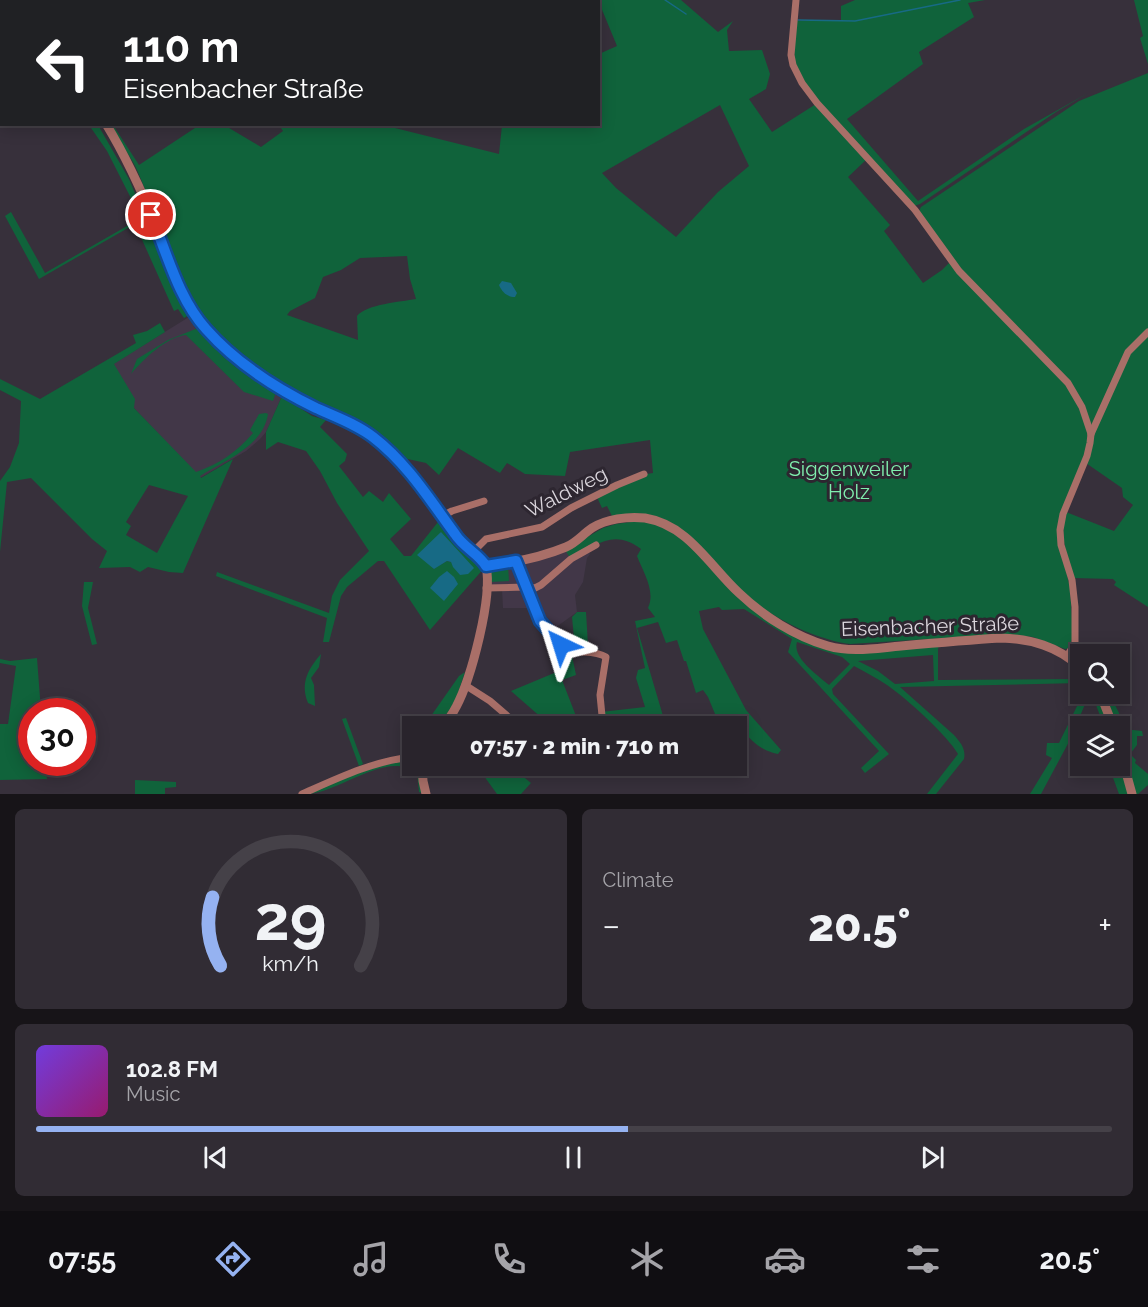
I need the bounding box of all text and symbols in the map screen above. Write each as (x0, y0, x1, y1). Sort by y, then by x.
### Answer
text: 110 m (123, 23, 239, 72)
icon: left (24, 24, 102, 102)
text: Eisenbacher Straße (123, 73, 364, 104)
pin (125, 189, 176, 240)
icon: arrive (134, 198, 167, 231)
park label: Siggenweiler Holz (789, 457, 909, 504)
street label: Waldweg (521, 461, 611, 523)
street label: Eisenbacher Straße (841, 611, 1020, 641)
position arrow (529, 613, 593, 677)
map controls (1070, 644, 1130, 776)
button: search (1070, 644, 1130, 704)
speed limit sign: 30 (18, 698, 96, 776)
button: layers (1070, 716, 1130, 776)
text: 07:57 · 2 min · 710 m (470, 733, 679, 759)
text: Climate (603, 868, 674, 892)
text: 29 (255, 881, 327, 955)
text: 20.5° (808, 899, 911, 952)
text: − (603, 906, 620, 945)
text: + (1098, 906, 1112, 945)
text: km/h (262, 951, 319, 976)
text: 102.8 FM (126, 1056, 218, 1082)
text: Music (126, 1082, 180, 1106)
icon: previous (199, 1141, 232, 1174)
icon: pause (557, 1141, 590, 1174)
icon: next (916, 1141, 949, 1174)
icon: directions (212, 1238, 254, 1280)
icon: music (350, 1238, 392, 1280)
icon: phone (488, 1238, 530, 1280)
icon: climate (626, 1238, 668, 1280)
icon: car (764, 1238, 806, 1280)
icon: filters (902, 1238, 944, 1280)
text: 07:55 (48, 1244, 116, 1275)
text: 20.5° (1039, 1244, 1100, 1275)

